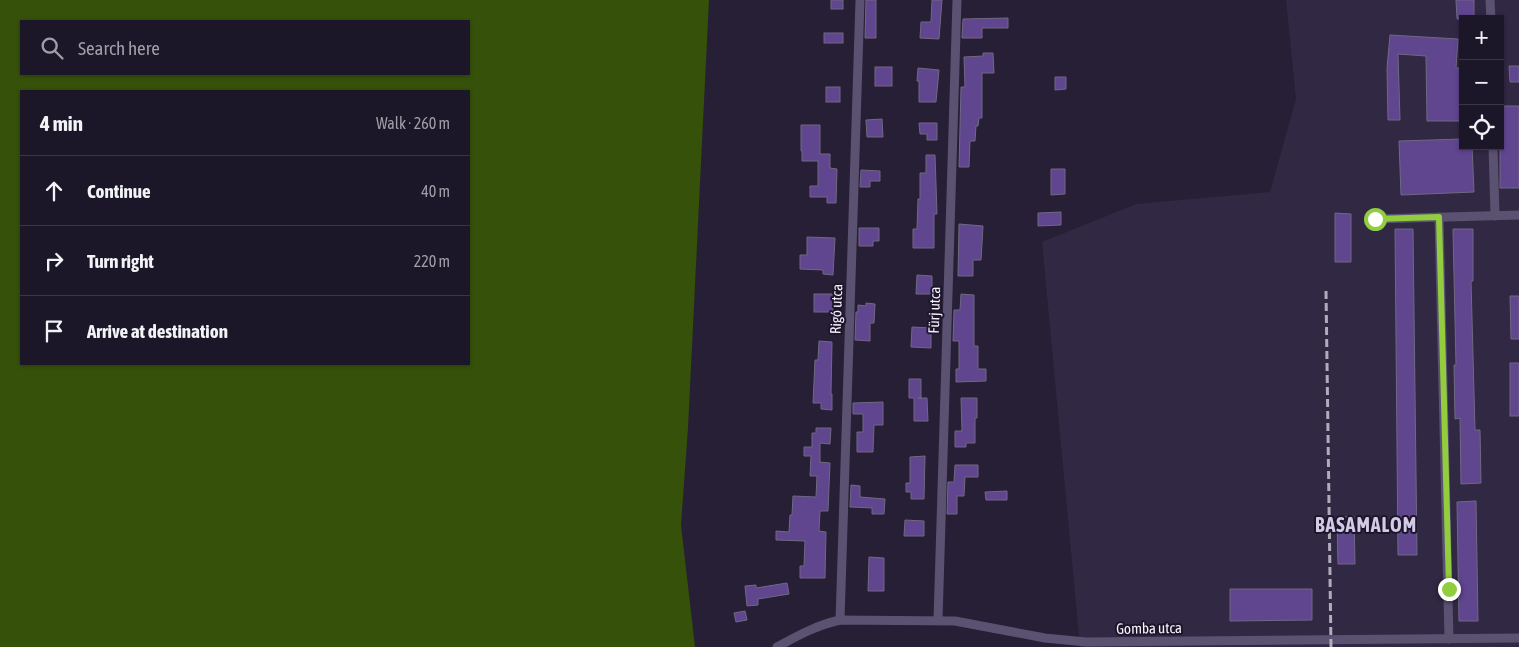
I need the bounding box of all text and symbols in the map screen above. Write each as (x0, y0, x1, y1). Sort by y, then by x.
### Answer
map controls (1459, 15, 1504, 150)
button: + (1459, 15, 1504, 60)
search box (20, 20, 470, 75)
icon: search (38, 34, 66, 62)
text: Search here (78, 37, 160, 59)
button: − (1459, 60, 1504, 105)
button: locate (1459, 105, 1504, 150)
text: 4 min (40, 111, 83, 135)
text: Walk · 260 m (376, 114, 450, 132)
icon: ahead (40, 177, 68, 205)
text: Continue (87, 180, 151, 202)
text: 40 m (421, 182, 450, 200)
route start (1364, 208, 1387, 231)
icon: right (40, 247, 68, 275)
text: Turn right (87, 250, 154, 272)
text: 220 m (414, 252, 450, 270)
street label: Rigó utca (827, 284, 845, 334)
street label: Fürj utca (925, 286, 943, 334)
icon: arrive (40, 317, 68, 345)
text: Arrive at destination (87, 320, 228, 342)
district label: BASAMALOM (1315, 513, 1417, 536)
route end (1438, 578, 1461, 601)
street label: Gomba utca (1116, 619, 1182, 637)

